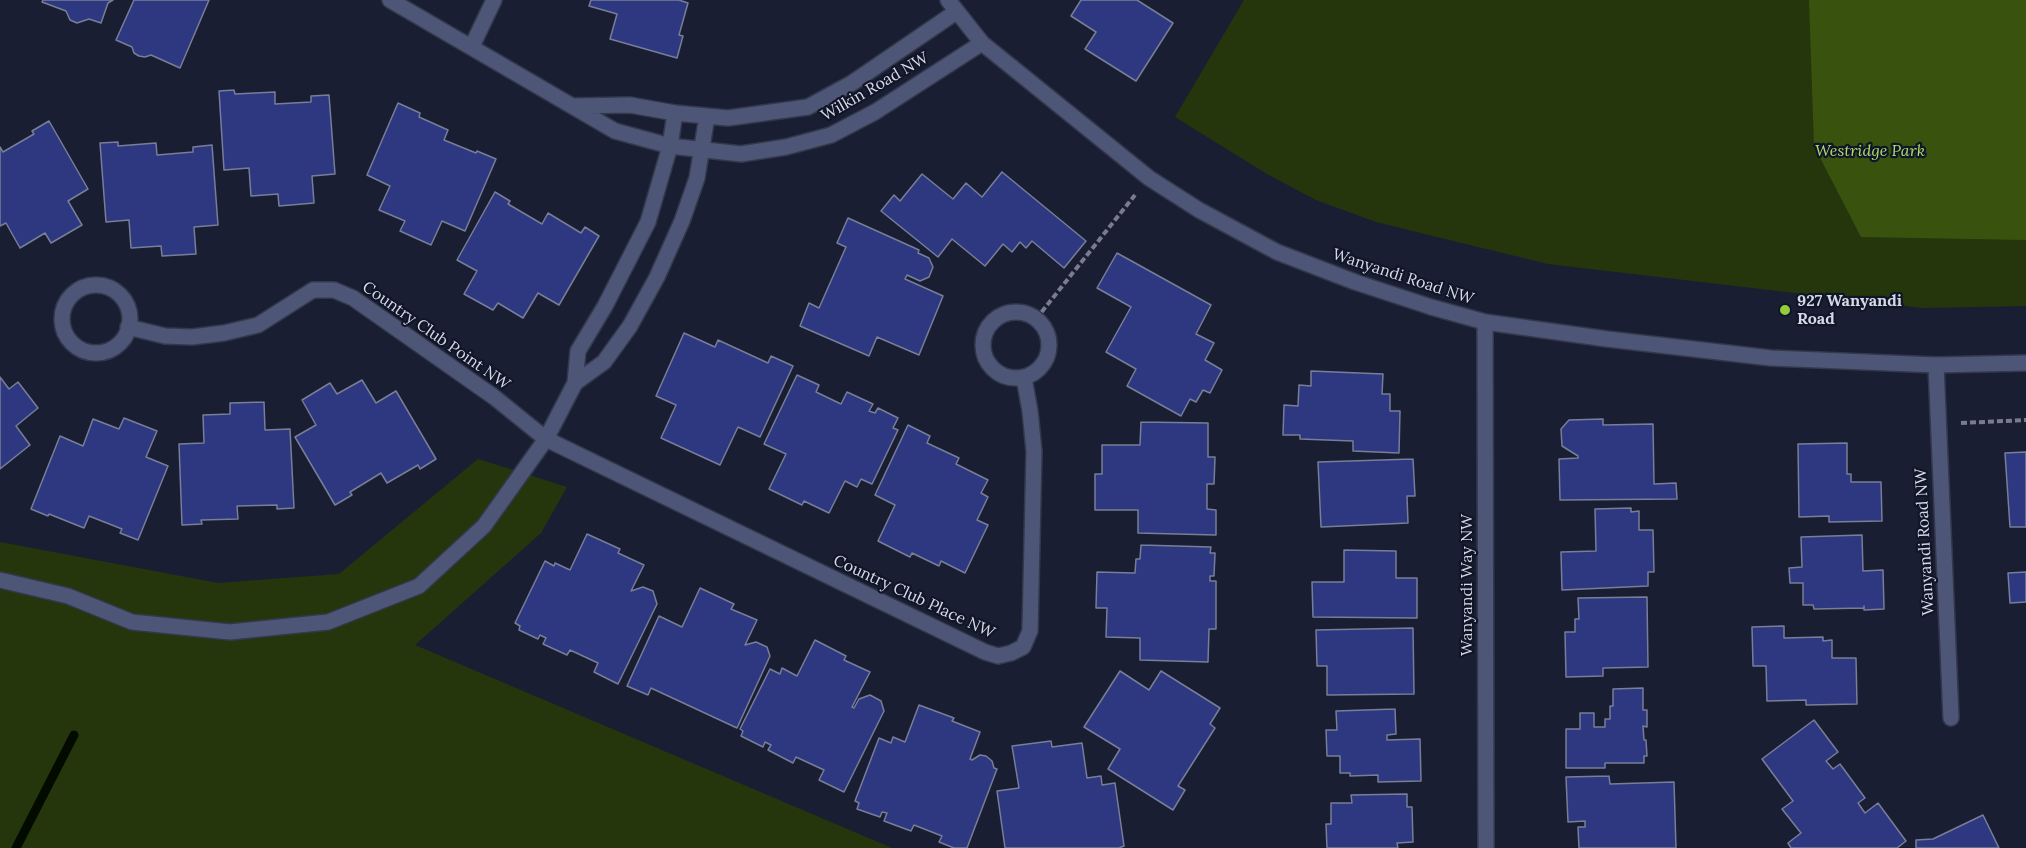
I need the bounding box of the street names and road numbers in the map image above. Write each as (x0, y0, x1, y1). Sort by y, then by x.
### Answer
street label: Wilkin Road NW (818, 48, 932, 126)
street label: Wanyandi Road NW (1330, 245, 1476, 309)
street label: Country Club Point NW (358, 278, 514, 394)
street label: Wanyandi Road NW (1912, 468, 1938, 616)
street label: Wanyandi Way NW (1457, 514, 1477, 656)
street label: Country Club Place NW (830, 551, 998, 643)

